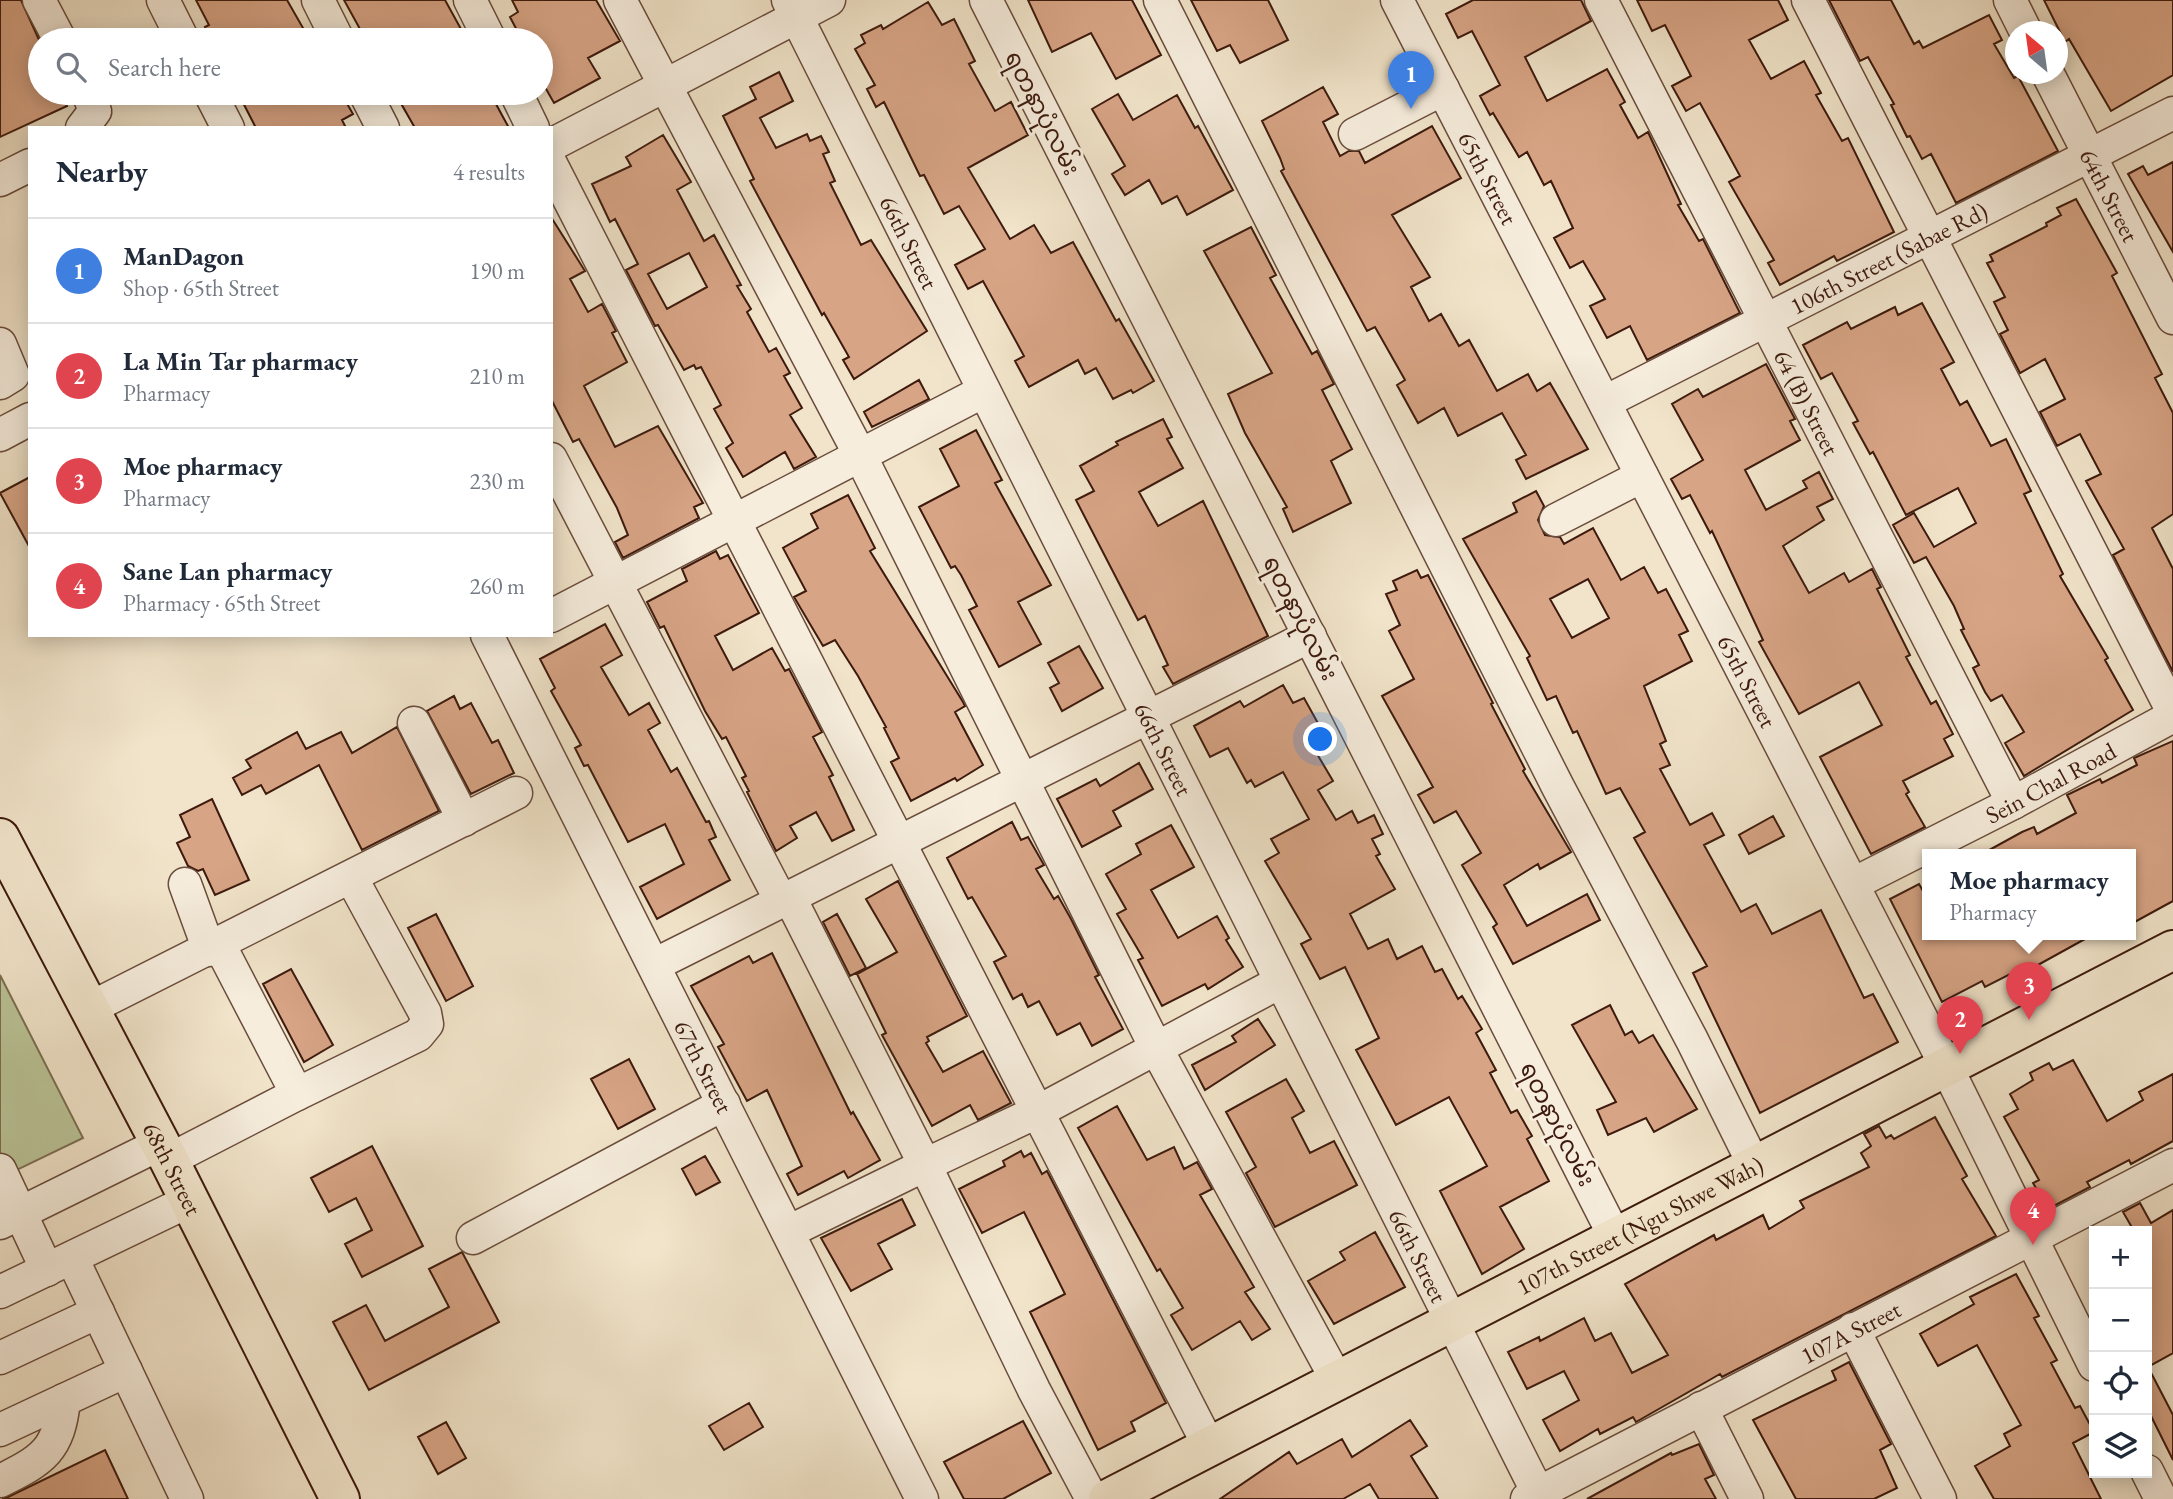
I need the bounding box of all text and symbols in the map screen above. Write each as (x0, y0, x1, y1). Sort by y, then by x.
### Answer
north arrow (2005, 21, 2068, 84)
search box (28, 28, 553, 105)
street label: ရတနာပုံလမ်း (995, 45, 1088, 182)
icon: search (52, 48, 90, 86)
text: Search here (108, 50, 221, 84)
pin: 1 (1388, 51, 1434, 109)
street label: 65th Street (1452, 126, 1526, 230)
street label: 64th Street (2073, 143, 2147, 247)
text: Nearby (56, 152, 148, 191)
text: 4 results (453, 157, 525, 187)
street label: 66th Street (873, 190, 946, 294)
street label: 106th Street (Sabae Rd) (1784, 195, 1992, 321)
text: ManDagon (123, 239, 244, 273)
text: 1 (73, 256, 85, 286)
text: 190 m (469, 256, 525, 286)
text: Shop · 65th Street (123, 273, 279, 303)
text: La Min Tar pharmacy (123, 344, 358, 378)
street label: 64 (B) Street (1767, 344, 1848, 461)
text: 2 (73, 361, 85, 391)
text: 210 m (469, 361, 525, 391)
text: Pharmacy (123, 378, 210, 408)
text: Moe pharmacy (123, 449, 283, 483)
text: 3 (73, 466, 85, 496)
text: 230 m (469, 466, 525, 496)
text: Pharmacy (123, 483, 210, 513)
street label: ရတနာပုံလမ်း (1253, 550, 1346, 687)
text: Sane Lan pharmacy (123, 554, 333, 588)
text: 4 (73, 571, 85, 601)
text: 260 m (469, 571, 525, 601)
text: Pharmacy · 65th Street (123, 588, 321, 618)
street label: 65th Street (1711, 629, 1785, 733)
street label: 66th Street (1128, 697, 1201, 801)
your location (1303, 722, 1337, 756)
street label: Sein Chal Road (1980, 734, 2122, 830)
popup (1922, 849, 2136, 940)
text: Moe pharmacy (1949, 863, 2109, 897)
text: Pharmacy (1949, 897, 2037, 927)
pin: 3 (2006, 962, 2052, 1020)
pin: 2 (1937, 996, 1983, 1054)
street label: 67th Street (668, 1015, 741, 1119)
street label: ရတနာပုံလမ်း (1510, 1056, 1603, 1193)
street label: 68th Street (136, 1117, 210, 1221)
street label: 107th Street (Ngu Shwe Wah) (1511, 1149, 1768, 1301)
pin: 4 (2010, 1187, 2056, 1245)
street label: 66th Street (1382, 1204, 1455, 1308)
map controls (2089, 1226, 2152, 1478)
button: + (2089, 1226, 2152, 1289)
button: − (2089, 1289, 2152, 1352)
street label: 107A Street (1795, 1293, 1906, 1371)
button: locate (2089, 1352, 2152, 1415)
button: layers (2089, 1415, 2152, 1478)

